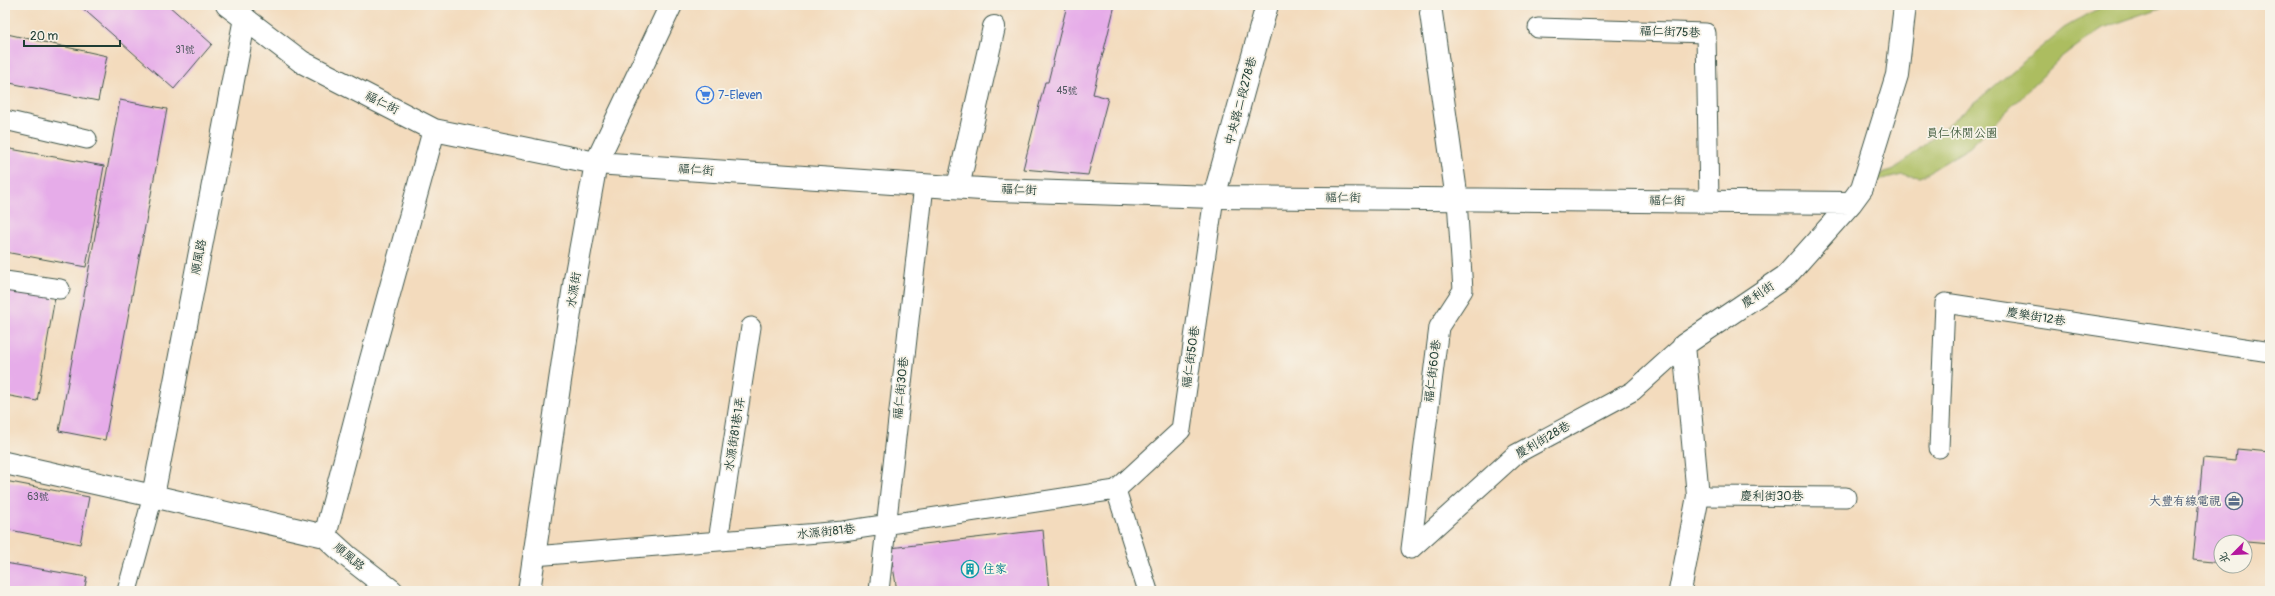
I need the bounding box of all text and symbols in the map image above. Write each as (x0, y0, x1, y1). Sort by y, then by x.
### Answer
scale bar (24, 22, 120, 48)
street label: 福仁街75巷 (1639, 23, 1701, 41)
text: 20 m (30, 29, 59, 44)
house number: 31號 (175, 44, 195, 56)
street label: 中央路二段278巷 (1222, 55, 1260, 147)
supermarket icon: 7-Eleven (695, 85, 715, 105)
house number: 45號 (1056, 85, 1078, 97)
street label: 福仁街 (363, 88, 401, 118)
place label: 7-Eleven (718, 88, 763, 103)
park label: 員仁休閒公園 (1926, 126, 1998, 141)
street label: 福仁街 (678, 161, 714, 179)
street label: 福仁街 (1001, 182, 1037, 198)
street label: 福仁街 (1325, 190, 1361, 206)
street label: 福仁街 (1649, 193, 1685, 209)
street label: 順風路 (188, 238, 210, 276)
street label: 水源街 (564, 271, 584, 309)
street label: 慶利街 (1739, 279, 1777, 311)
street label: 慶樂街12巷 (2005, 305, 2067, 329)
street label: 福仁街50巷 (1179, 325, 1203, 389)
street label: 福仁街60巷 (1422, 339, 1444, 403)
street label: 福仁街30巷 (890, 356, 912, 420)
street label: 水源街81巷1弄 (722, 396, 748, 472)
street label: 慶利街28巷 (1513, 418, 1573, 462)
street label: 慶利街30巷 (1741, 489, 1803, 504)
house number: 63號 (27, 491, 49, 503)
office icon: 大豐有線電視 (2224, 491, 2244, 511)
place label: 大豐有線電視 (2149, 494, 2221, 509)
street label: 水源街81巷 (796, 521, 856, 543)
north arrow (2213, 534, 2253, 574)
street label: 順風路 (330, 540, 368, 574)
text: 北 (2216, 550, 2232, 566)
building icon: 住家 (960, 559, 980, 579)
place label: 住家 (983, 562, 1007, 577)

